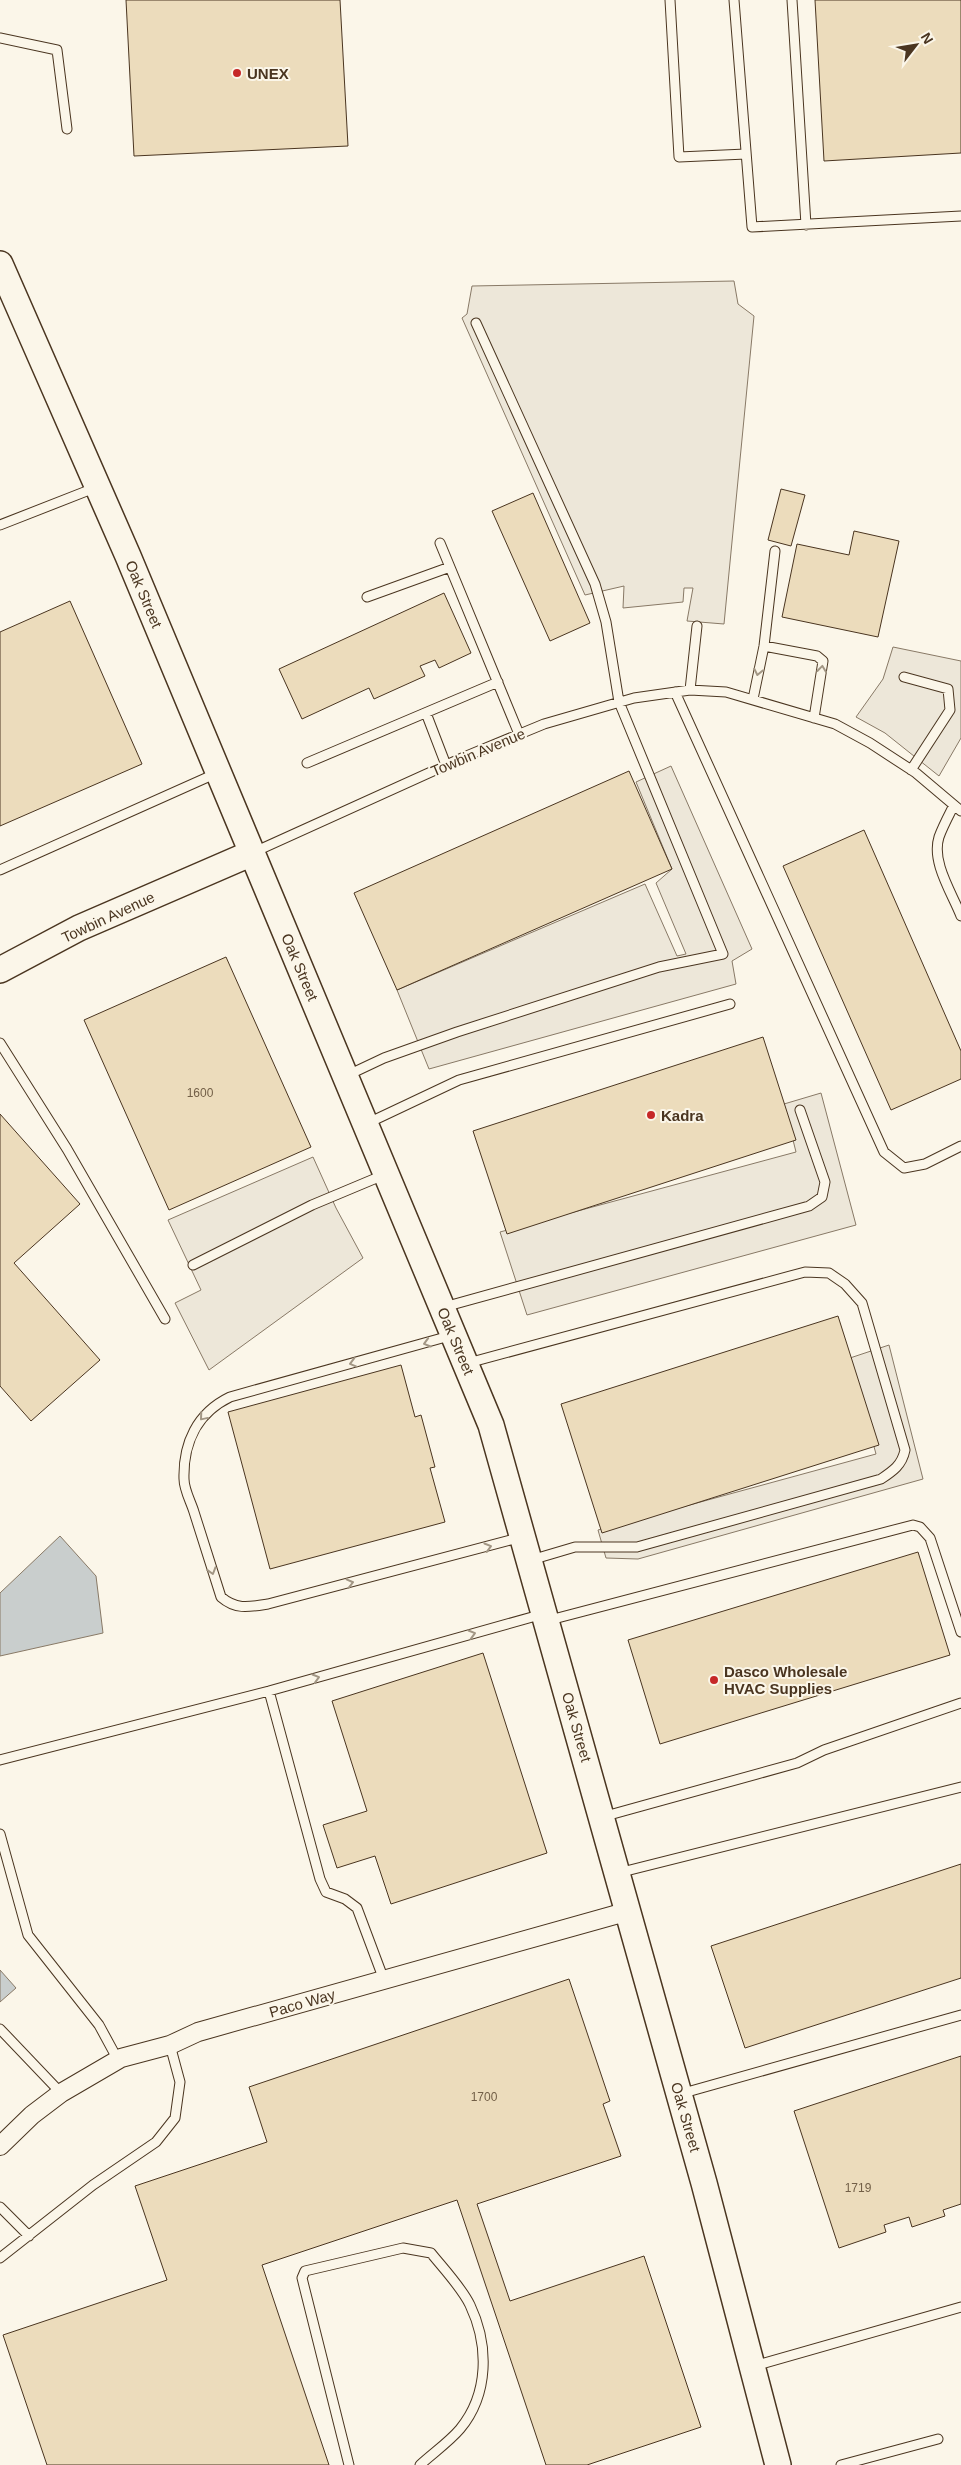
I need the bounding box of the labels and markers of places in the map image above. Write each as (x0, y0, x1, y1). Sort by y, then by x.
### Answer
place label: UNEX (247, 65, 289, 82)
marker: UNEX (231, 67, 243, 79)
place label: Kadra (661, 1107, 704, 1124)
marker: Kadra (645, 1109, 657, 1121)
place label: Dasco Wholesale HVAC Supplies (724, 1663, 847, 1697)
marker: Dasco Wholesale HVAC Supplies (708, 1674, 720, 1686)

